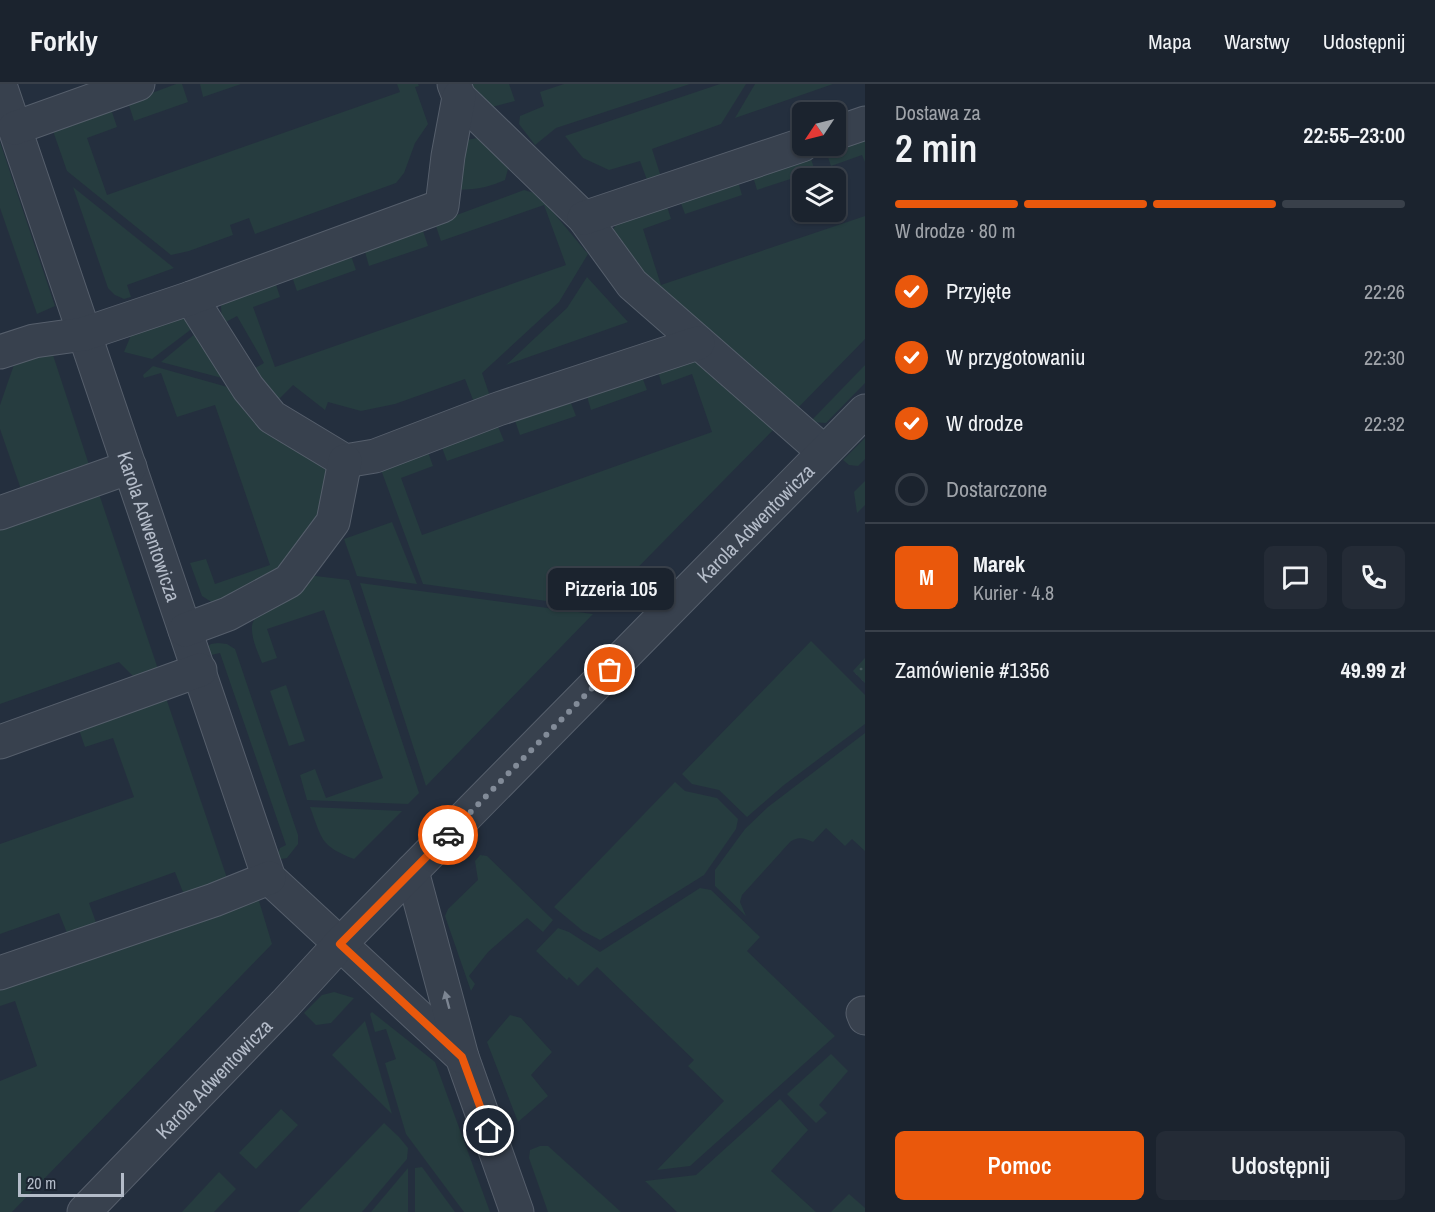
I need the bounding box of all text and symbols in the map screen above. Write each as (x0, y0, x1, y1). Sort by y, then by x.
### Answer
text: Forkly (30, 22, 98, 60)
text: Mapa (1148, 27, 1191, 56)
text: Warstwy (1224, 27, 1290, 56)
text: Udostępnij (1323, 27, 1405, 56)
text: Dostawa za (895, 99, 981, 126)
north arrow (792, 102, 846, 156)
map controls (792, 102, 846, 222)
text: 22:55–23:00 (1303, 120, 1405, 150)
text: 2 min (895, 122, 977, 174)
button: layers (792, 168, 846, 222)
text: W drodze · 80 m (895, 217, 1015, 244)
icon: check (895, 275, 928, 308)
text: Przyjęte (946, 276, 1011, 306)
text: 22:26 (1364, 278, 1405, 305)
icon: check (895, 341, 928, 374)
text: W przygotowaniu (946, 342, 1085, 372)
text: 22:30 (1364, 344, 1405, 371)
icon: check (895, 407, 928, 440)
text: W drodze (946, 408, 1023, 438)
text: 22:32 (1364, 410, 1405, 437)
street label: Karola Adwentowicza (112, 448, 188, 605)
street label: Karola Adwentowicza (690, 457, 820, 588)
text: Dostarczone (946, 474, 1047, 504)
button: chat (1264, 546, 1327, 609)
button: phone (1342, 546, 1405, 609)
text: Marek (973, 549, 1025, 579)
text: M (919, 562, 934, 592)
callout: Pizzeria 105 (547, 568, 673, 610)
text: Pizzeria 105 (565, 575, 657, 602)
text: Kurier · 4.8 (973, 579, 1054, 606)
pin (584, 644, 635, 695)
icon: bag (593, 653, 626, 686)
text: Zamówienie #1356 (895, 655, 1049, 685)
text: 49.99 zł (1341, 655, 1405, 685)
courier (418, 805, 478, 865)
icon: car (432, 819, 465, 852)
one-way arrow (442, 991, 451, 1009)
street label: Karola Adwentowicza (149, 1012, 277, 1144)
pin (463, 1105, 514, 1156)
icon: home (472, 1114, 505, 1147)
button: Pomoc (895, 1131, 1144, 1200)
button: Udostępnij (1156, 1131, 1405, 1200)
scale bar (18, 1170, 124, 1198)
text: 20 m (27, 1172, 56, 1194)

